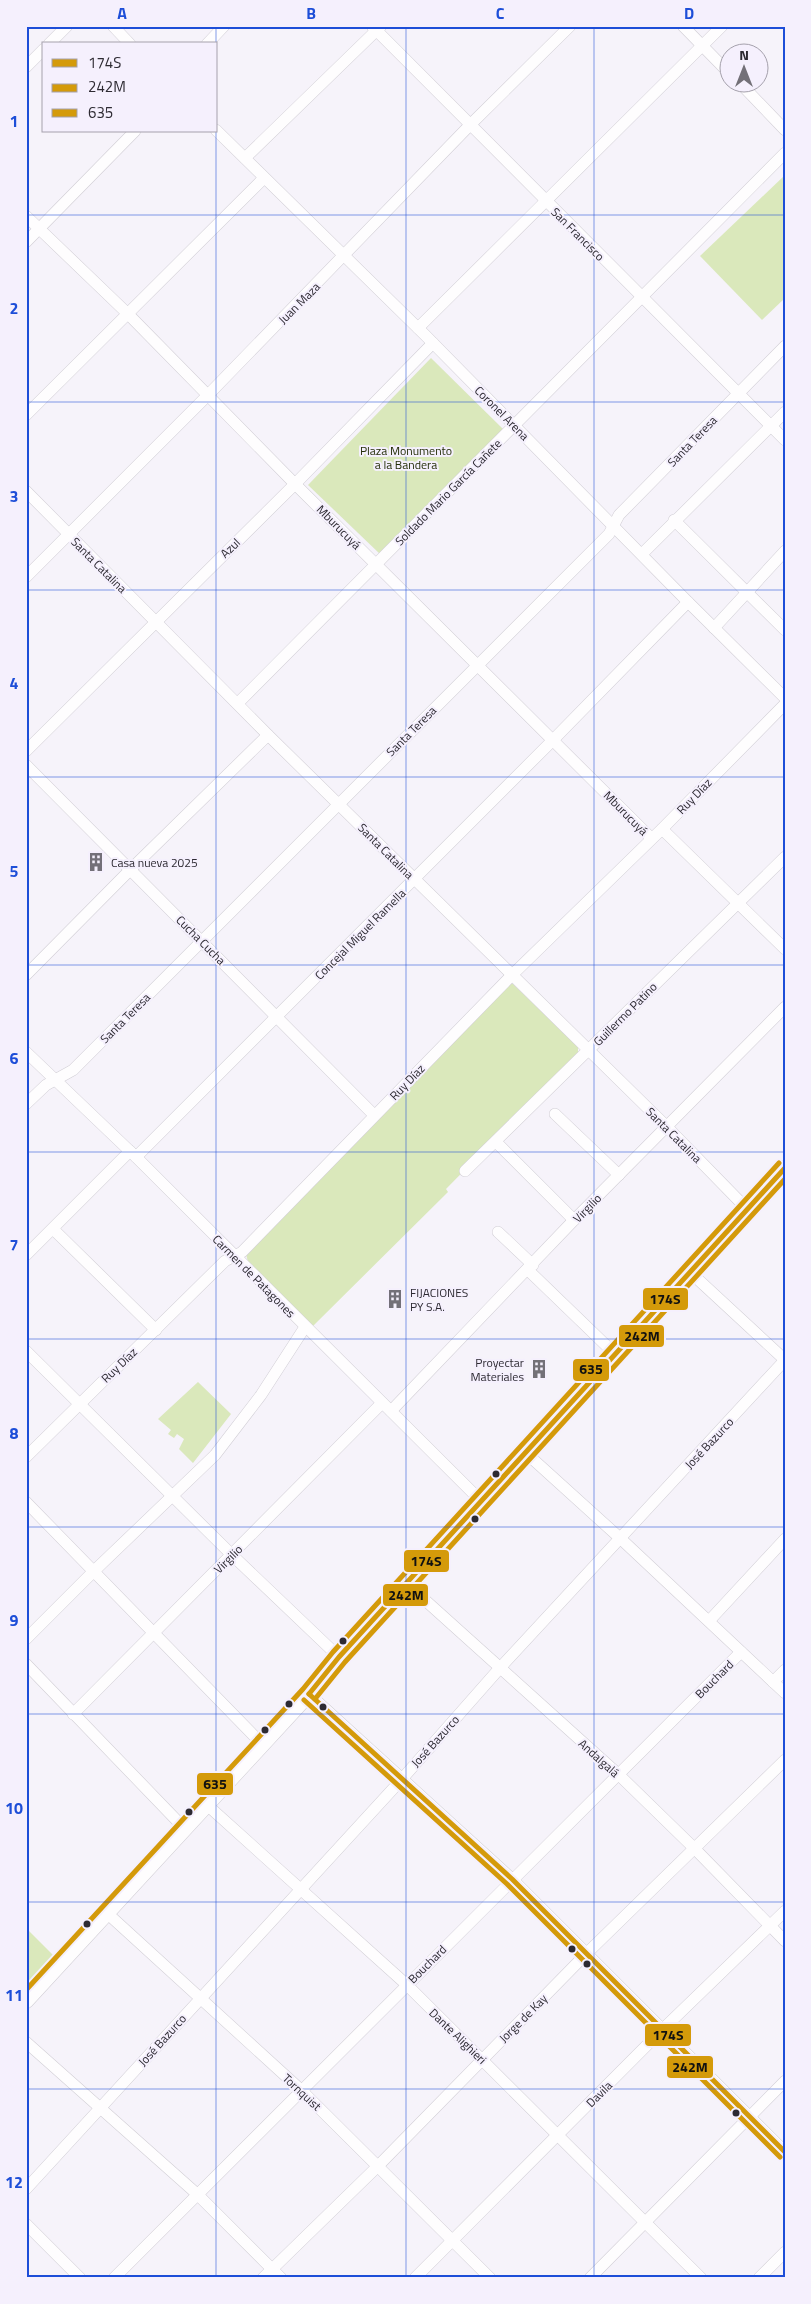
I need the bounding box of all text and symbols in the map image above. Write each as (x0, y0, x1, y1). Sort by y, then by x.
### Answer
text: A (117, 1, 127, 25)
text: B (306, 1, 316, 25)
text: C (496, 1, 505, 25)
text: D (684, 1, 694, 25)
legend (42, 42, 218, 132)
north arrow (718, 42, 768, 92)
text: N (739, 44, 749, 65)
text: 174S (88, 51, 121, 74)
text: 242M (88, 75, 126, 98)
text: 635 (88, 101, 113, 124)
text: 1 (10, 109, 18, 133)
street label: San Francisco (547, 203, 609, 265)
street label: Juan Maza (274, 278, 324, 328)
text: 2 (10, 296, 18, 320)
street label: Coronel Arena (470, 381, 534, 445)
street label: Santa Teresa (663, 411, 721, 471)
street label: Soldado Mario García Cañete (390, 434, 506, 550)
park label: Plaza Monumento a la Bandera (360, 441, 452, 474)
text: 3 (10, 484, 18, 508)
street label: Mburucuyá (312, 500, 366, 554)
street label: Santa Catalina (67, 533, 131, 597)
street label: Azul (216, 534, 244, 562)
text: 4 (10, 671, 19, 695)
street label: Santa Teresa (381, 701, 441, 761)
street label: Ruy Díaz (672, 774, 716, 818)
street label: Mburucuyá (599, 786, 653, 840)
street label: Santa Catalina (354, 819, 418, 883)
building icon: Casa nueva 2025 (85, 851, 107, 873)
place label: Casa nueva 2025 (111, 853, 198, 872)
text: 5 (10, 859, 19, 883)
street label: Concejal Miguel Ramella (310, 884, 410, 984)
street label: Cucha Cucha (172, 911, 230, 969)
street label: Guillermo Patino (589, 978, 661, 1050)
street label: Santa Teresa (95, 988, 155, 1048)
text: 6 (10, 1046, 19, 1070)
street label: Ruy Díaz (385, 1060, 429, 1104)
street label: Santa Catalina (642, 1103, 706, 1167)
street label: Virgilio (568, 1189, 606, 1227)
street label: Carmen de Patagones (208, 1230, 300, 1322)
text: 7 (10, 1233, 18, 1257)
place label: FIJACIONES PY S.A. (410, 1283, 468, 1316)
line badge: 174S (642, 1287, 689, 1311)
building icon: FIJACIONES PY S.A. (384, 1288, 406, 1310)
text: 174S (649, 1288, 681, 1309)
line badge: 242M (618, 1324, 665, 1348)
text: 242M (624, 1325, 660, 1346)
street label: Ruy Díaz (97, 1343, 141, 1387)
place label: Proyectar Materiales (470, 1353, 524, 1386)
building icon: Proyectar Materiales (528, 1358, 550, 1380)
line badge: 635 (572, 1358, 610, 1382)
text: 635 (579, 1358, 603, 1379)
street label: José Bazurco (680, 1413, 738, 1473)
text: 8 (10, 1421, 19, 1445)
unlabelled marker (491, 1469, 501, 1479)
unlabelled marker (470, 1514, 480, 1524)
street label: Virgilio (209, 1540, 247, 1578)
line badge: 174S (403, 1549, 450, 1573)
text: 174S (410, 1550, 442, 1571)
line badge: 242M (382, 1583, 429, 1607)
text: 242M (388, 1584, 424, 1605)
text: 9 (10, 1608, 19, 1632)
unlabelled marker (338, 1636, 348, 1646)
street label: Bouchard (690, 1655, 738, 1703)
unlabelled marker (284, 1699, 294, 1709)
unlabelled marker (318, 1702, 328, 1712)
street label: José Bazurco (406, 1711, 464, 1771)
unlabelled marker (260, 1725, 270, 1735)
street label: Andalgalá (574, 1734, 624, 1782)
line badge: 635 (196, 1772, 234, 1796)
text: 635 (203, 1773, 227, 1794)
text: 10 (5, 1796, 23, 1820)
unlabelled marker (184, 1807, 194, 1817)
unlabelled marker (82, 1919, 92, 1929)
street label: Bouchard (403, 1940, 451, 1988)
unlabelled marker (567, 1944, 577, 1954)
unlabelled marker (582, 1959, 592, 1969)
text: 11 (5, 1983, 23, 2007)
street label: Jorge de Kay (494, 1989, 552, 2047)
street label: Dante Alighieri (425, 2004, 491, 2068)
street label: José Bazurco (133, 2010, 191, 2070)
line badge: 174S (644, 2023, 692, 2047)
text: 174S (652, 2024, 684, 2045)
line badge: 242M (666, 2055, 714, 2079)
text: 242M (672, 2056, 708, 2077)
street label: Tornquist (278, 2069, 326, 2116)
street label: Davila (581, 2076, 617, 2112)
unlabelled marker (731, 2108, 741, 2118)
text: 12 (5, 2170, 23, 2194)

